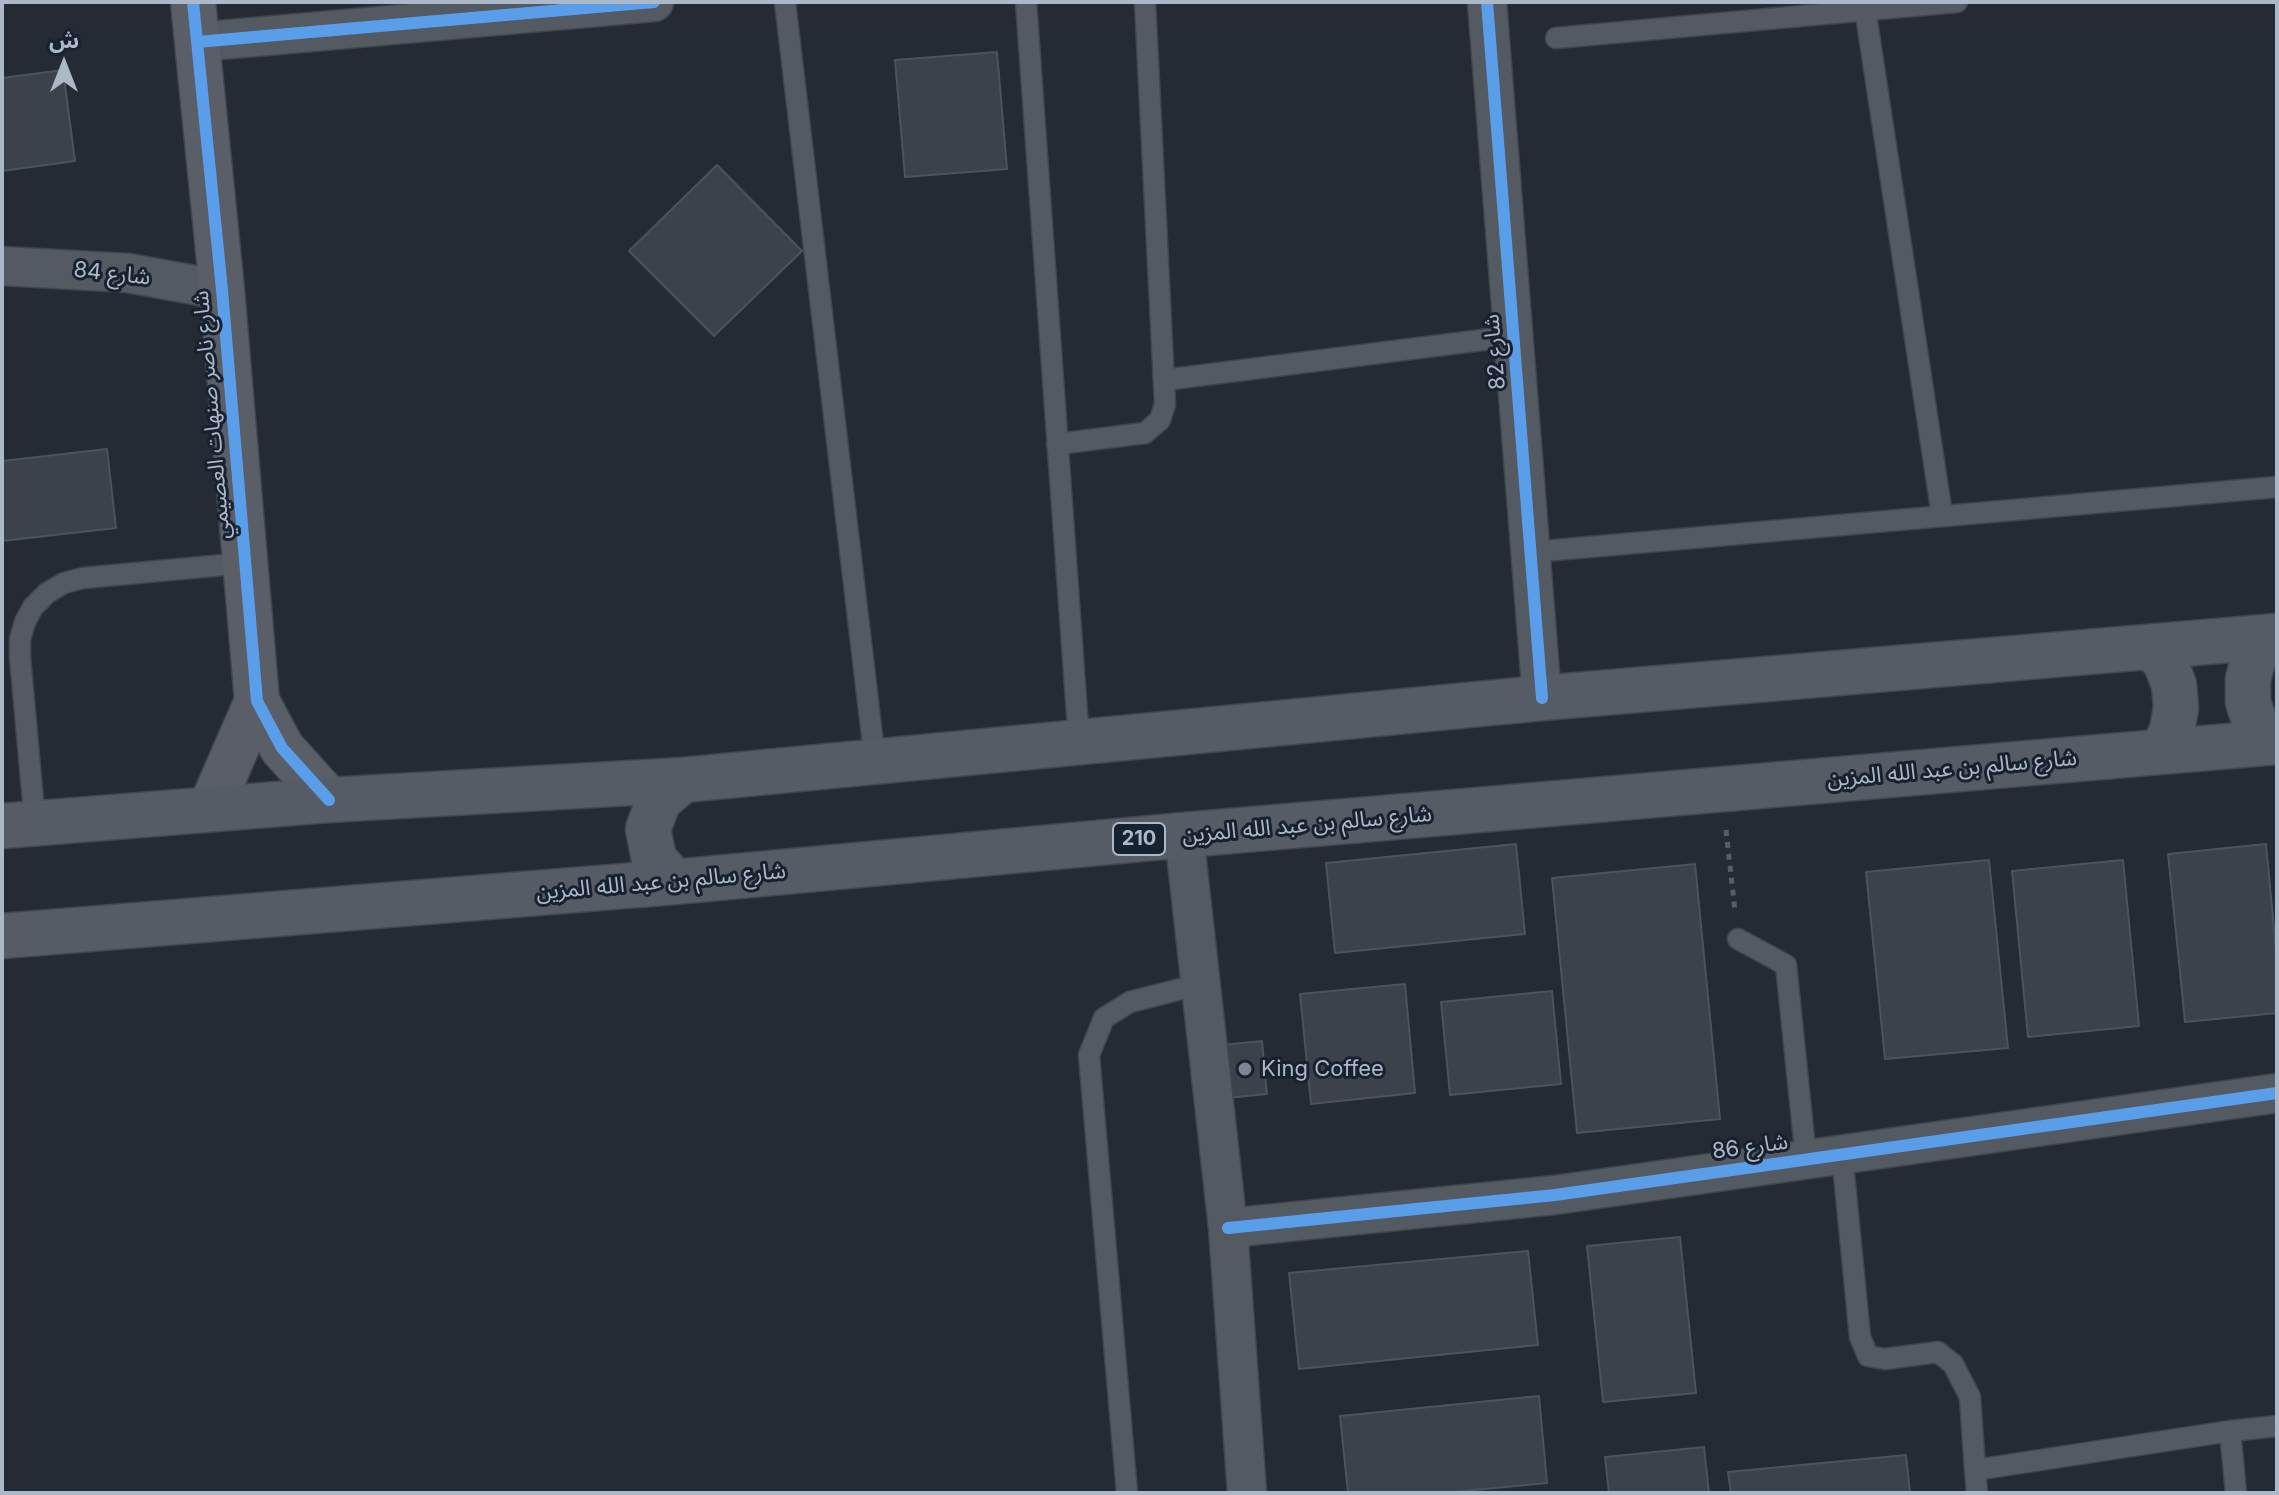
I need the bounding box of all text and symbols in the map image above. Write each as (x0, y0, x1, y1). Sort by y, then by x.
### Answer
north arrow (24, 24, 104, 104)
text: ش (49, 27, 79, 53)
street label: شارع 84 (72, 257, 152, 291)
street label: شارع ناصر صنهات العصيمي (188, 290, 236, 540)
street label: شارع 82 (1479, 313, 1511, 391)
street label: شارع سالم بن عبد الله المزين (1826, 745, 2078, 793)
street label: شارع سالم بن عبد الله المزين (1181, 801, 1433, 849)
road number: 210 (1113, 823, 1165, 855)
street label: شارع سالم بن عبد الله المزين (535, 858, 787, 906)
place label: King Coffee (1261, 1056, 1384, 1082)
marker: King Coffee (1236, 1060, 1254, 1078)
street label: شارع 86 (1710, 1129, 1790, 1165)

